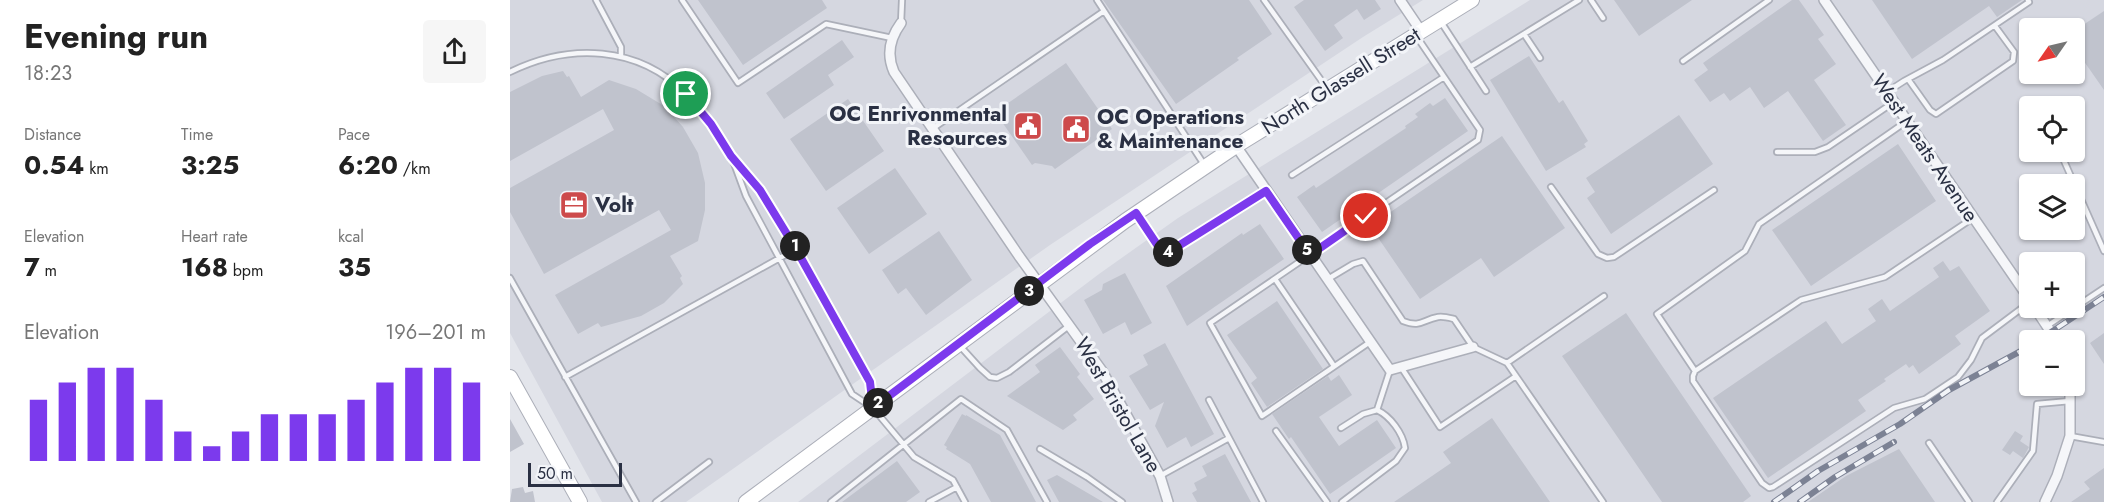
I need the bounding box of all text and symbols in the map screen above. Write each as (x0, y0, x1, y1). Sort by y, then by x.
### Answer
text: Evening run (24, 13, 208, 60)
north arrow (2019, 18, 2085, 84)
map controls (2019, 18, 2085, 396)
button: share (423, 20, 486, 83)
street label: North Glassell Street (1256, 20, 1426, 142)
text: 18:23 (24, 59, 72, 88)
pin (660, 68, 711, 119)
street label: West Meats Avenue (1864, 68, 1986, 228)
icon: arrive (669, 77, 702, 110)
button: locate (2019, 96, 2085, 162)
place label: OC Enrivonmental Resources (829, 99, 1007, 153)
place label: OC Operations & Maintenance (1097, 102, 1244, 156)
public building icon: OC Enrivonmental Resources (1012, 110, 1044, 142)
public building icon: OC Operations & Maintenance (1060, 113, 1092, 145)
text: Distance (24, 123, 81, 146)
text: Time (181, 123, 213, 146)
text: Pace (338, 123, 370, 146)
text: 0.54 (24, 146, 85, 184)
text: 3:25 (181, 146, 239, 184)
text: 6:20 (338, 146, 398, 184)
text: km (85, 157, 109, 180)
text: /km (398, 157, 431, 180)
button: layers (2019, 174, 2085, 240)
office icon: Volt (558, 189, 590, 221)
place label: Volt (594, 190, 634, 220)
pin (1340, 190, 1391, 241)
icon: check (1349, 199, 1382, 232)
text: Elevation (24, 225, 84, 248)
text: Heart rate (181, 225, 248, 248)
text: kcal (338, 225, 364, 248)
pin: 1 (780, 231, 810, 261)
text: 1 (791, 234, 799, 257)
pin: 5 (1292, 235, 1322, 265)
pin: 4 (1153, 237, 1183, 267)
text: 5 (1302, 238, 1312, 261)
text: 4 (1162, 240, 1174, 263)
text: 7 (24, 248, 40, 286)
text: 168 (181, 248, 228, 286)
text: 35 (338, 248, 371, 286)
button: + (2019, 252, 2085, 318)
text: m (40, 259, 57, 282)
text: bpm (228, 259, 263, 282)
pin: 3 (1014, 276, 1044, 306)
text: 3 (1024, 279, 1034, 302)
text: Elevation (24, 318, 99, 347)
text: 196–201 m (385, 318, 486, 347)
button: − (2019, 330, 2085, 396)
street label: West Bristol Lane (1067, 332, 1169, 478)
pin: 2 (863, 388, 893, 418)
text: 2 (873, 391, 883, 414)
scale bar (528, 460, 622, 488)
text: 50 m (537, 462, 573, 485)

